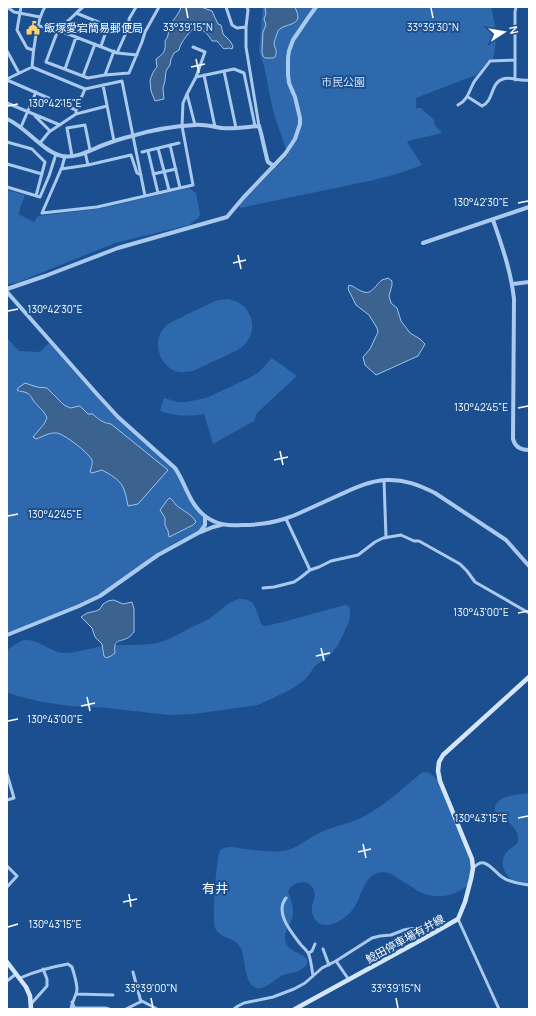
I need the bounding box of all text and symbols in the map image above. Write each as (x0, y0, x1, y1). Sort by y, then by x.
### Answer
north arrow (484, 12, 524, 52)
public building icon: 飯塚愛宕簡易郵便局 (25, 20, 41, 36)
place label: 飯塚愛宕簡易郵便局 (44, 20, 143, 35)
text: 33°39'15"N (163, 20, 213, 34)
text: 33°39'30"N (407, 20, 459, 34)
text: N (506, 24, 522, 35)
park label: 市民公園 (321, 74, 365, 89)
text: 130°42'15"E (28, 96, 82, 110)
text: 130°42'30"E (453, 195, 509, 209)
text: 130°42'30"E (27, 302, 83, 316)
text: 130°42'45"E (454, 400, 508, 414)
text: 130°42'45"E (28, 507, 82, 521)
text: 130°43'00"E (453, 605, 509, 619)
text: 130°43'00"E (27, 712, 83, 726)
text: 130°43'15"E (455, 811, 508, 825)
district label: 有井 (202, 879, 228, 897)
street label: 鯰田停車場有井線 (363, 911, 447, 966)
text: 130°43'15"E (29, 917, 82, 931)
text: 33°39'00"N (125, 981, 177, 995)
text: 33°39'15"N (371, 981, 421, 995)

